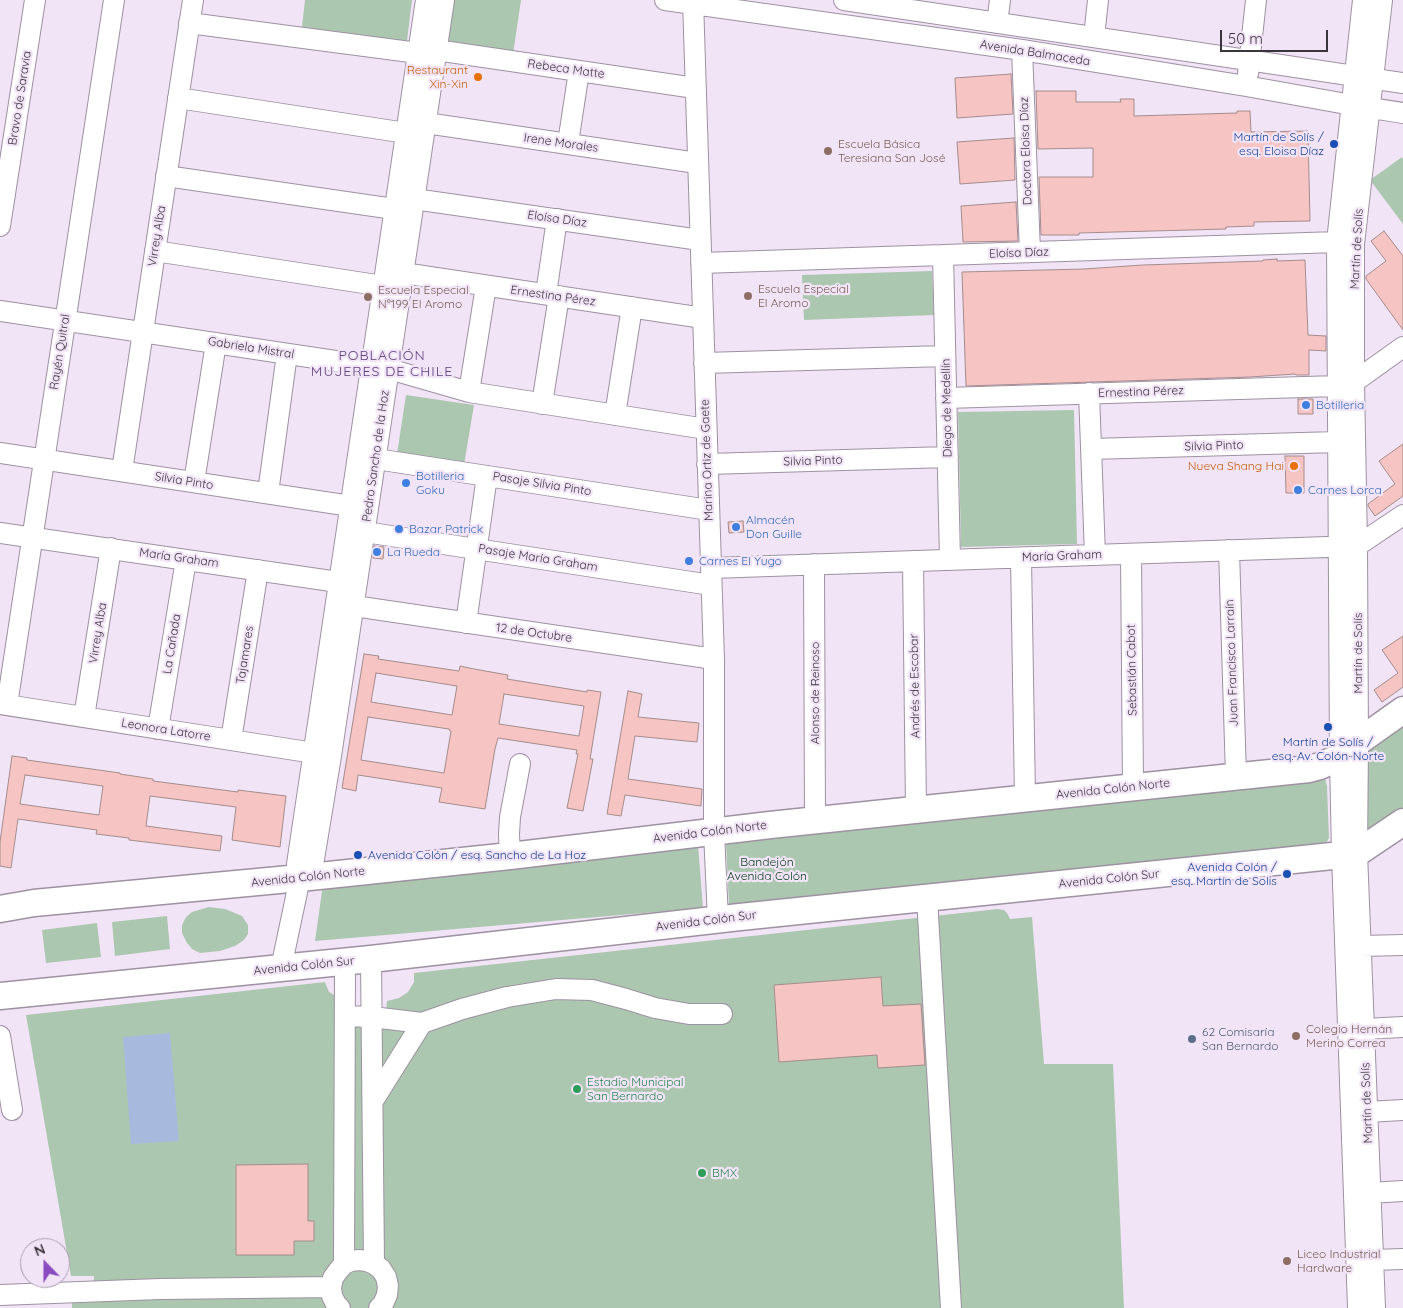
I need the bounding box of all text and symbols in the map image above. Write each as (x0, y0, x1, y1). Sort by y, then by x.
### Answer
scale bar (1223, 20, 1330, 52)
text: 50 m (1228, 29, 1263, 48)
street label: Avenida Balmaceda (979, 37, 1091, 69)
street label: Bravo de Saravia (5, 50, 35, 146)
street label: Rebeca Matte (527, 56, 605, 82)
place label: Restaurant Xin-Xin (407, 63, 468, 91)
marker: Restaurant Xin-Xin (472, 71, 484, 83)
street label: Doctora Eloisa Díaz (1017, 97, 1035, 205)
place label: Martín de Solís / esq. Eloisa Díaz (1234, 130, 1324, 158)
street label: Irene Morales (523, 131, 599, 155)
place label: Escuela Básica Teresiana San José (838, 137, 945, 165)
marker: Martín de Solís / esq. Eloisa Díaz (1328, 138, 1340, 150)
marker: Escuela Básica Teresiana San José (822, 145, 834, 157)
street label: Virrey Alba (145, 205, 169, 267)
street label: Eloísa Díaz (526, 208, 588, 230)
street label: Martín de Solís (1348, 208, 1366, 290)
street label: Eloísa Díaz (989, 245, 1049, 261)
place label: Escuela Especial El Aromo (758, 282, 849, 310)
place label: Escuela Especial N°199 El Aromo (378, 283, 469, 311)
street label: Ernestina Pérez (510, 283, 596, 309)
marker: Escuela Especial El Aromo (742, 290, 754, 302)
marker: Escuela Especial N°199 El Aromo (362, 291, 374, 303)
street label: Rayén Quitral (47, 313, 73, 391)
street label: Gabriela Mistral (207, 334, 295, 362)
district label: POBLACIÓN MUJERES DE CHILE (309, 348, 455, 381)
street label: Diego de Medellín (939, 358, 955, 458)
street label: Ernestina Pérez (1098, 383, 1184, 401)
street label: Pedro Sancho de la Hoz (360, 389, 392, 523)
place label: Botilleria (1316, 398, 1364, 412)
street label: Marina Ortiz de Gaete (698, 399, 716, 521)
marker: Botilleria (1300, 399, 1312, 411)
street label: Silvia Pinto (1184, 438, 1244, 454)
street label: Silvia Pinto (783, 453, 843, 469)
place label: Nueva Shang Hai (1188, 459, 1284, 473)
marker: Nueva Shang Hai (1288, 460, 1300, 472)
street label: Silvia Pinto (154, 469, 214, 493)
place label: Botilleria Goku (416, 469, 464, 497)
street label: Pasaje Silvia Pinto (492, 469, 592, 499)
marker: Botilleria Goku (400, 477, 412, 489)
place label: Carnes Lorca (1308, 483, 1382, 497)
marker: Carnes Lorca (1292, 484, 1304, 496)
place label: Almacén Don Guille (746, 513, 802, 541)
marker: Almacén Don Guille (730, 521, 742, 533)
place label: Bazar Patrick (409, 522, 483, 536)
marker: Bazar Patrick (393, 523, 405, 535)
street label: Pasaje María Graham (477, 541, 599, 575)
street label: María Graham (138, 545, 220, 571)
place label: La Rueda (387, 545, 440, 559)
marker: La Rueda (371, 546, 383, 558)
street label: María Graham (1022, 547, 1102, 565)
place label: Carnes El Yugo (699, 554, 782, 568)
marker: Carnes El Yugo (683, 555, 695, 567)
street label: Juan Francisco Larraín (1223, 599, 1241, 727)
street label: Virrey Alba (86, 602, 110, 664)
street label: La Cañada (160, 613, 184, 675)
street label: Martín de Solís (1351, 613, 1365, 693)
street label: 12 de Octubre (495, 621, 573, 645)
street label: Sebastián Cabot (1124, 624, 1140, 716)
street label: Tajamares (233, 625, 257, 685)
street label: Andrés de Escobar (907, 634, 923, 738)
street label: Alonso de Reinoso (808, 642, 822, 744)
street label: Leonora Latorre (120, 716, 212, 744)
marker: Martín de Solís / esq. Av. Colón-Norte (1322, 721, 1334, 733)
place label: Martín de Solís / esq. Av. Colón-Norte (1272, 735, 1384, 763)
street label: Avenida Colón Norte (1055, 776, 1171, 802)
street label: Avenida Colón Norte (652, 818, 768, 846)
place label: Avenida Colón / esq. Sancho de La Hoz (368, 848, 586, 862)
marker: Avenida Colón / esq. Sancho de La Hoz (352, 849, 364, 861)
park label: Bandejón Avenida Colón (727, 855, 807, 883)
place label: Avenida Colón / esq. Martín de Solis (1171, 860, 1277, 888)
street label: Avenida Colón Norte (250, 864, 366, 890)
street label: Avenida Colón Sur (1058, 867, 1160, 891)
marker: Avenida Colón / esq. Martín de Solis (1281, 868, 1293, 880)
street label: Avenida Colón Sur (655, 908, 757, 934)
street label: Avenida Colón Sur (253, 954, 355, 978)
place label: Colegio Hernán Merino Correa (1306, 1022, 1392, 1050)
place label: 62 Comisaría San Bernardo (1202, 1025, 1279, 1053)
marker: Colegio Hernán Merino Correa (1290, 1030, 1302, 1042)
marker: 62 Comisaría San Bernardo (1186, 1033, 1198, 1045)
street label: Martín de Solís (1358, 1062, 1376, 1144)
place label: Estadio Municipal San Bernardo (587, 1075, 683, 1103)
marker: Estadio Municipal San Bernardo (571, 1083, 583, 1095)
place label: BMX (712, 1166, 737, 1180)
marker: BMX (696, 1167, 708, 1179)
north arrow (20, 1238, 70, 1288)
text: N (32, 1240, 48, 1260)
place label: Liceo Industrial Hardware (1297, 1247, 1381, 1275)
marker: Liceo Industrial Hardware (1281, 1255, 1293, 1267)

